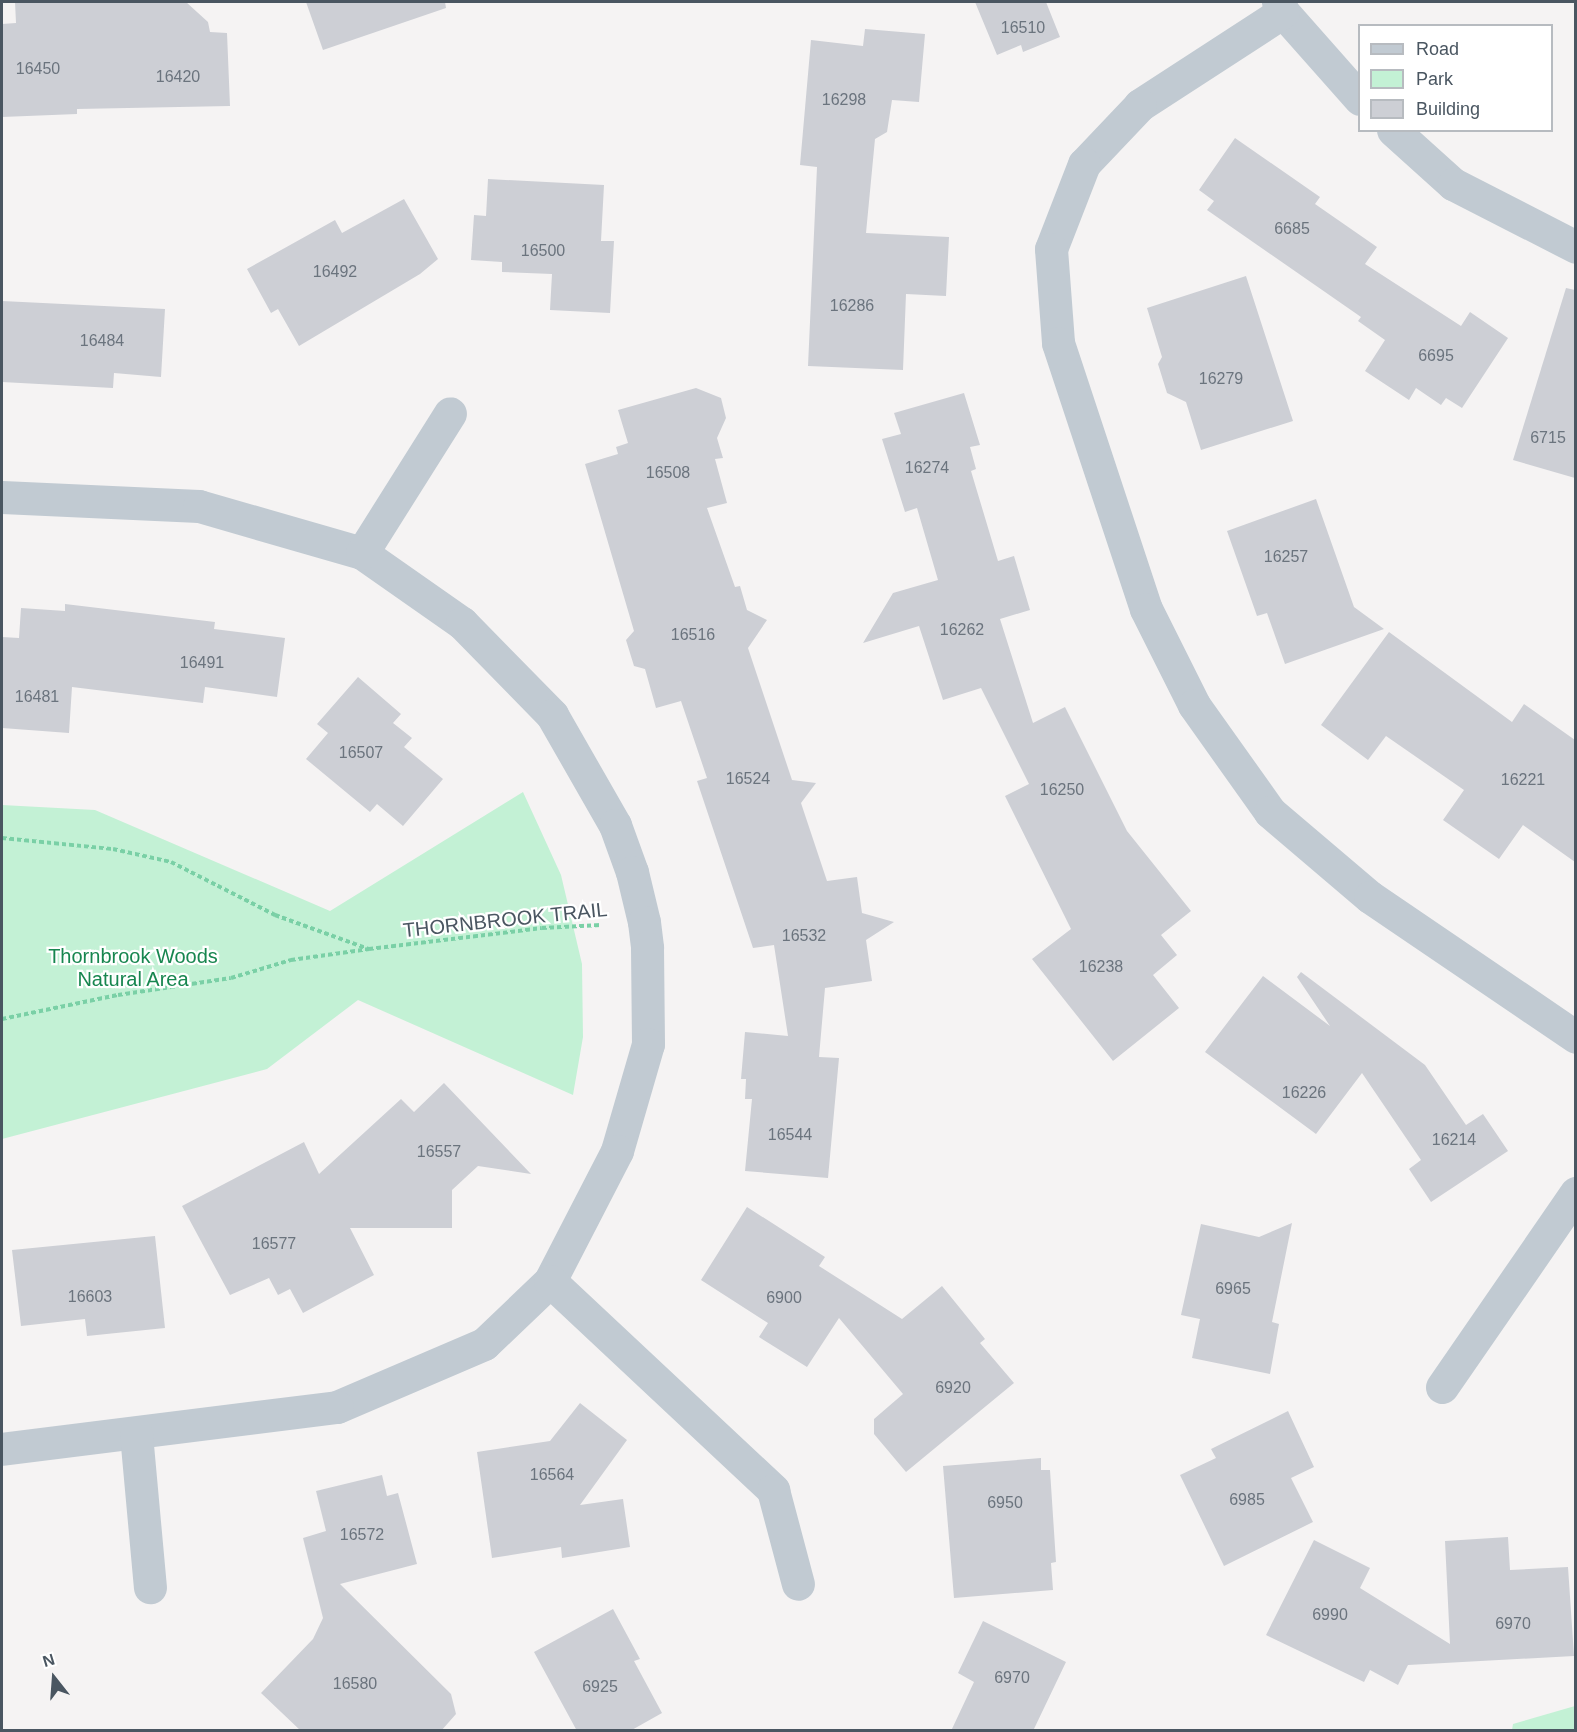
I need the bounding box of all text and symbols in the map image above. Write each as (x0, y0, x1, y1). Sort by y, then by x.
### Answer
house number: 16510 (1001, 18, 1045, 38)
legend (1358, 24, 1553, 132)
text: Road (1416, 39, 1459, 59)
house number: 16450 (16, 59, 60, 79)
house number: 16420 (156, 67, 200, 87)
text: Park (1416, 69, 1453, 89)
house number: 16298 (822, 90, 866, 110)
text: Building (1416, 99, 1480, 119)
house number: 6685 (1274, 219, 1310, 239)
house number: 16500 (521, 241, 565, 261)
house number: 16492 (313, 262, 357, 282)
house number: 16286 (830, 296, 874, 316)
house number: 16484 (80, 331, 124, 351)
house number: 6695 (1418, 346, 1454, 366)
house number: 16279 (1199, 369, 1243, 389)
house number: 6715 (1530, 428, 1566, 448)
house number: 16274 (905, 458, 949, 478)
house number: 16508 (646, 463, 690, 483)
house number: 16257 (1264, 547, 1308, 567)
house number: 16262 (940, 620, 984, 640)
house number: 16516 (671, 625, 715, 645)
house number: 16491 (180, 653, 224, 673)
house number: 16481 (15, 687, 59, 707)
house number: 16507 (339, 743, 383, 763)
house number: 16524 (726, 769, 770, 789)
house number: 16221 (1501, 770, 1545, 790)
house number: 16250 (1040, 780, 1084, 800)
street label: THORNBROOK TRAIL (402, 897, 608, 943)
house number: 16532 (782, 926, 826, 946)
park label: Thornbrook Woods Natural Area (48, 945, 218, 992)
house number: 16238 (1079, 957, 1123, 977)
house number: 16226 (1282, 1083, 1326, 1103)
house number: 16544 (768, 1125, 812, 1145)
house number: 16214 (1432, 1130, 1476, 1150)
house number: 16557 (417, 1142, 461, 1162)
house number: 16577 (252, 1234, 296, 1254)
house number: 6965 (1215, 1279, 1251, 1299)
house number: 16603 (68, 1287, 112, 1307)
house number: 6900 (766, 1288, 802, 1308)
house number: 6920 (935, 1378, 971, 1398)
house number: 16564 (530, 1465, 574, 1485)
house number: 6985 (1229, 1490, 1265, 1510)
house number: 6950 (987, 1493, 1023, 1513)
house number: 16572 (340, 1525, 384, 1545)
house number: 6990 (1312, 1605, 1348, 1625)
house number: 6970 (1495, 1614, 1531, 1634)
north arrow (24, 1648, 84, 1708)
text: N (41, 1650, 57, 1670)
house number: 6970 (994, 1668, 1030, 1688)
house number: 16580 (333, 1674, 377, 1694)
house number: 6925 (582, 1677, 618, 1697)

